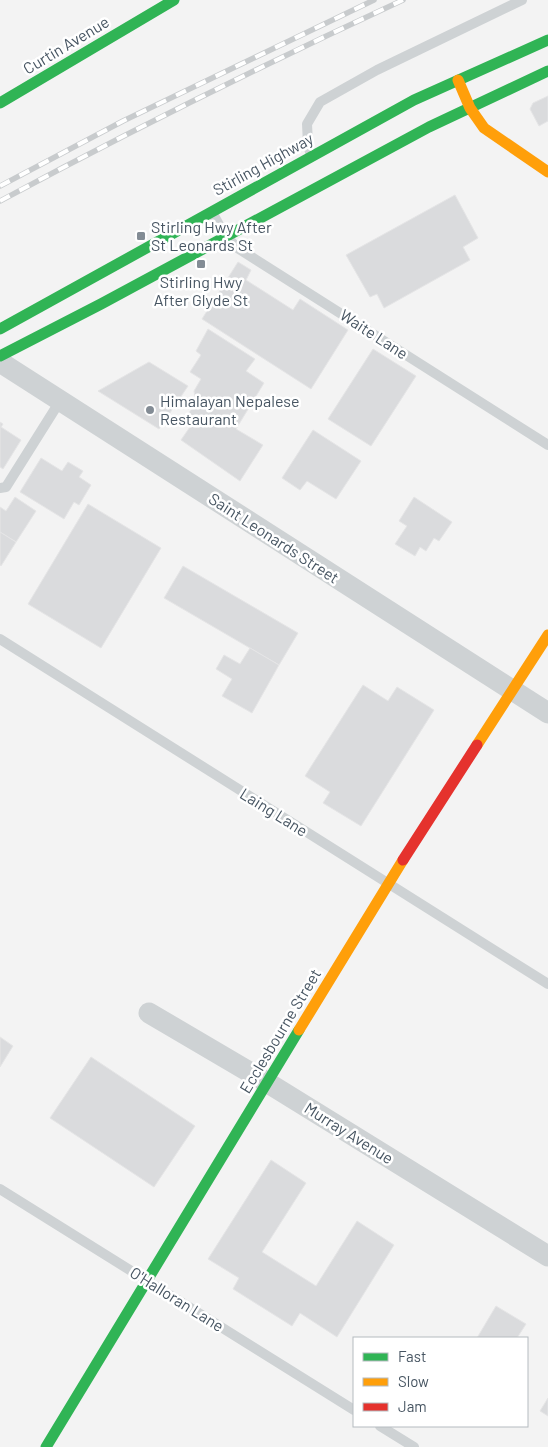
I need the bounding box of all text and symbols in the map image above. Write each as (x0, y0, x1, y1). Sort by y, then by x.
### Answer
street label: Curtin Avenue (19, 11, 112, 78)
street label: Stirling Highway (209, 128, 317, 199)
place label: Stirling Hwy After St Leonards St (151, 217, 272, 254)
marker: Stirling Hwy After St Leonards St (135, 230, 147, 242)
marker: Stirling Hwy After Glyde St (195, 258, 207, 270)
place label: Stirling Hwy After Glyde St (154, 272, 248, 309)
street label: Waite Lane (337, 305, 412, 363)
place label: Himalayan Nepalese Restaurant (160, 391, 300, 428)
marker: Himalayan Nepalese Restaurant (144, 404, 156, 416)
street label: Saint Leonards Street (206, 488, 343, 587)
street label: Laing Lane (237, 783, 312, 840)
street label: Ecclesbourne Street (235, 965, 324, 1096)
street label: Murray Avenue (301, 1098, 397, 1167)
street label: O'Halloran Lane (127, 1262, 228, 1335)
legend (353, 1337, 528, 1427)
text: Fast (398, 1347, 426, 1365)
text: Slow (398, 1372, 429, 1390)
text: Jam (398, 1397, 427, 1415)

